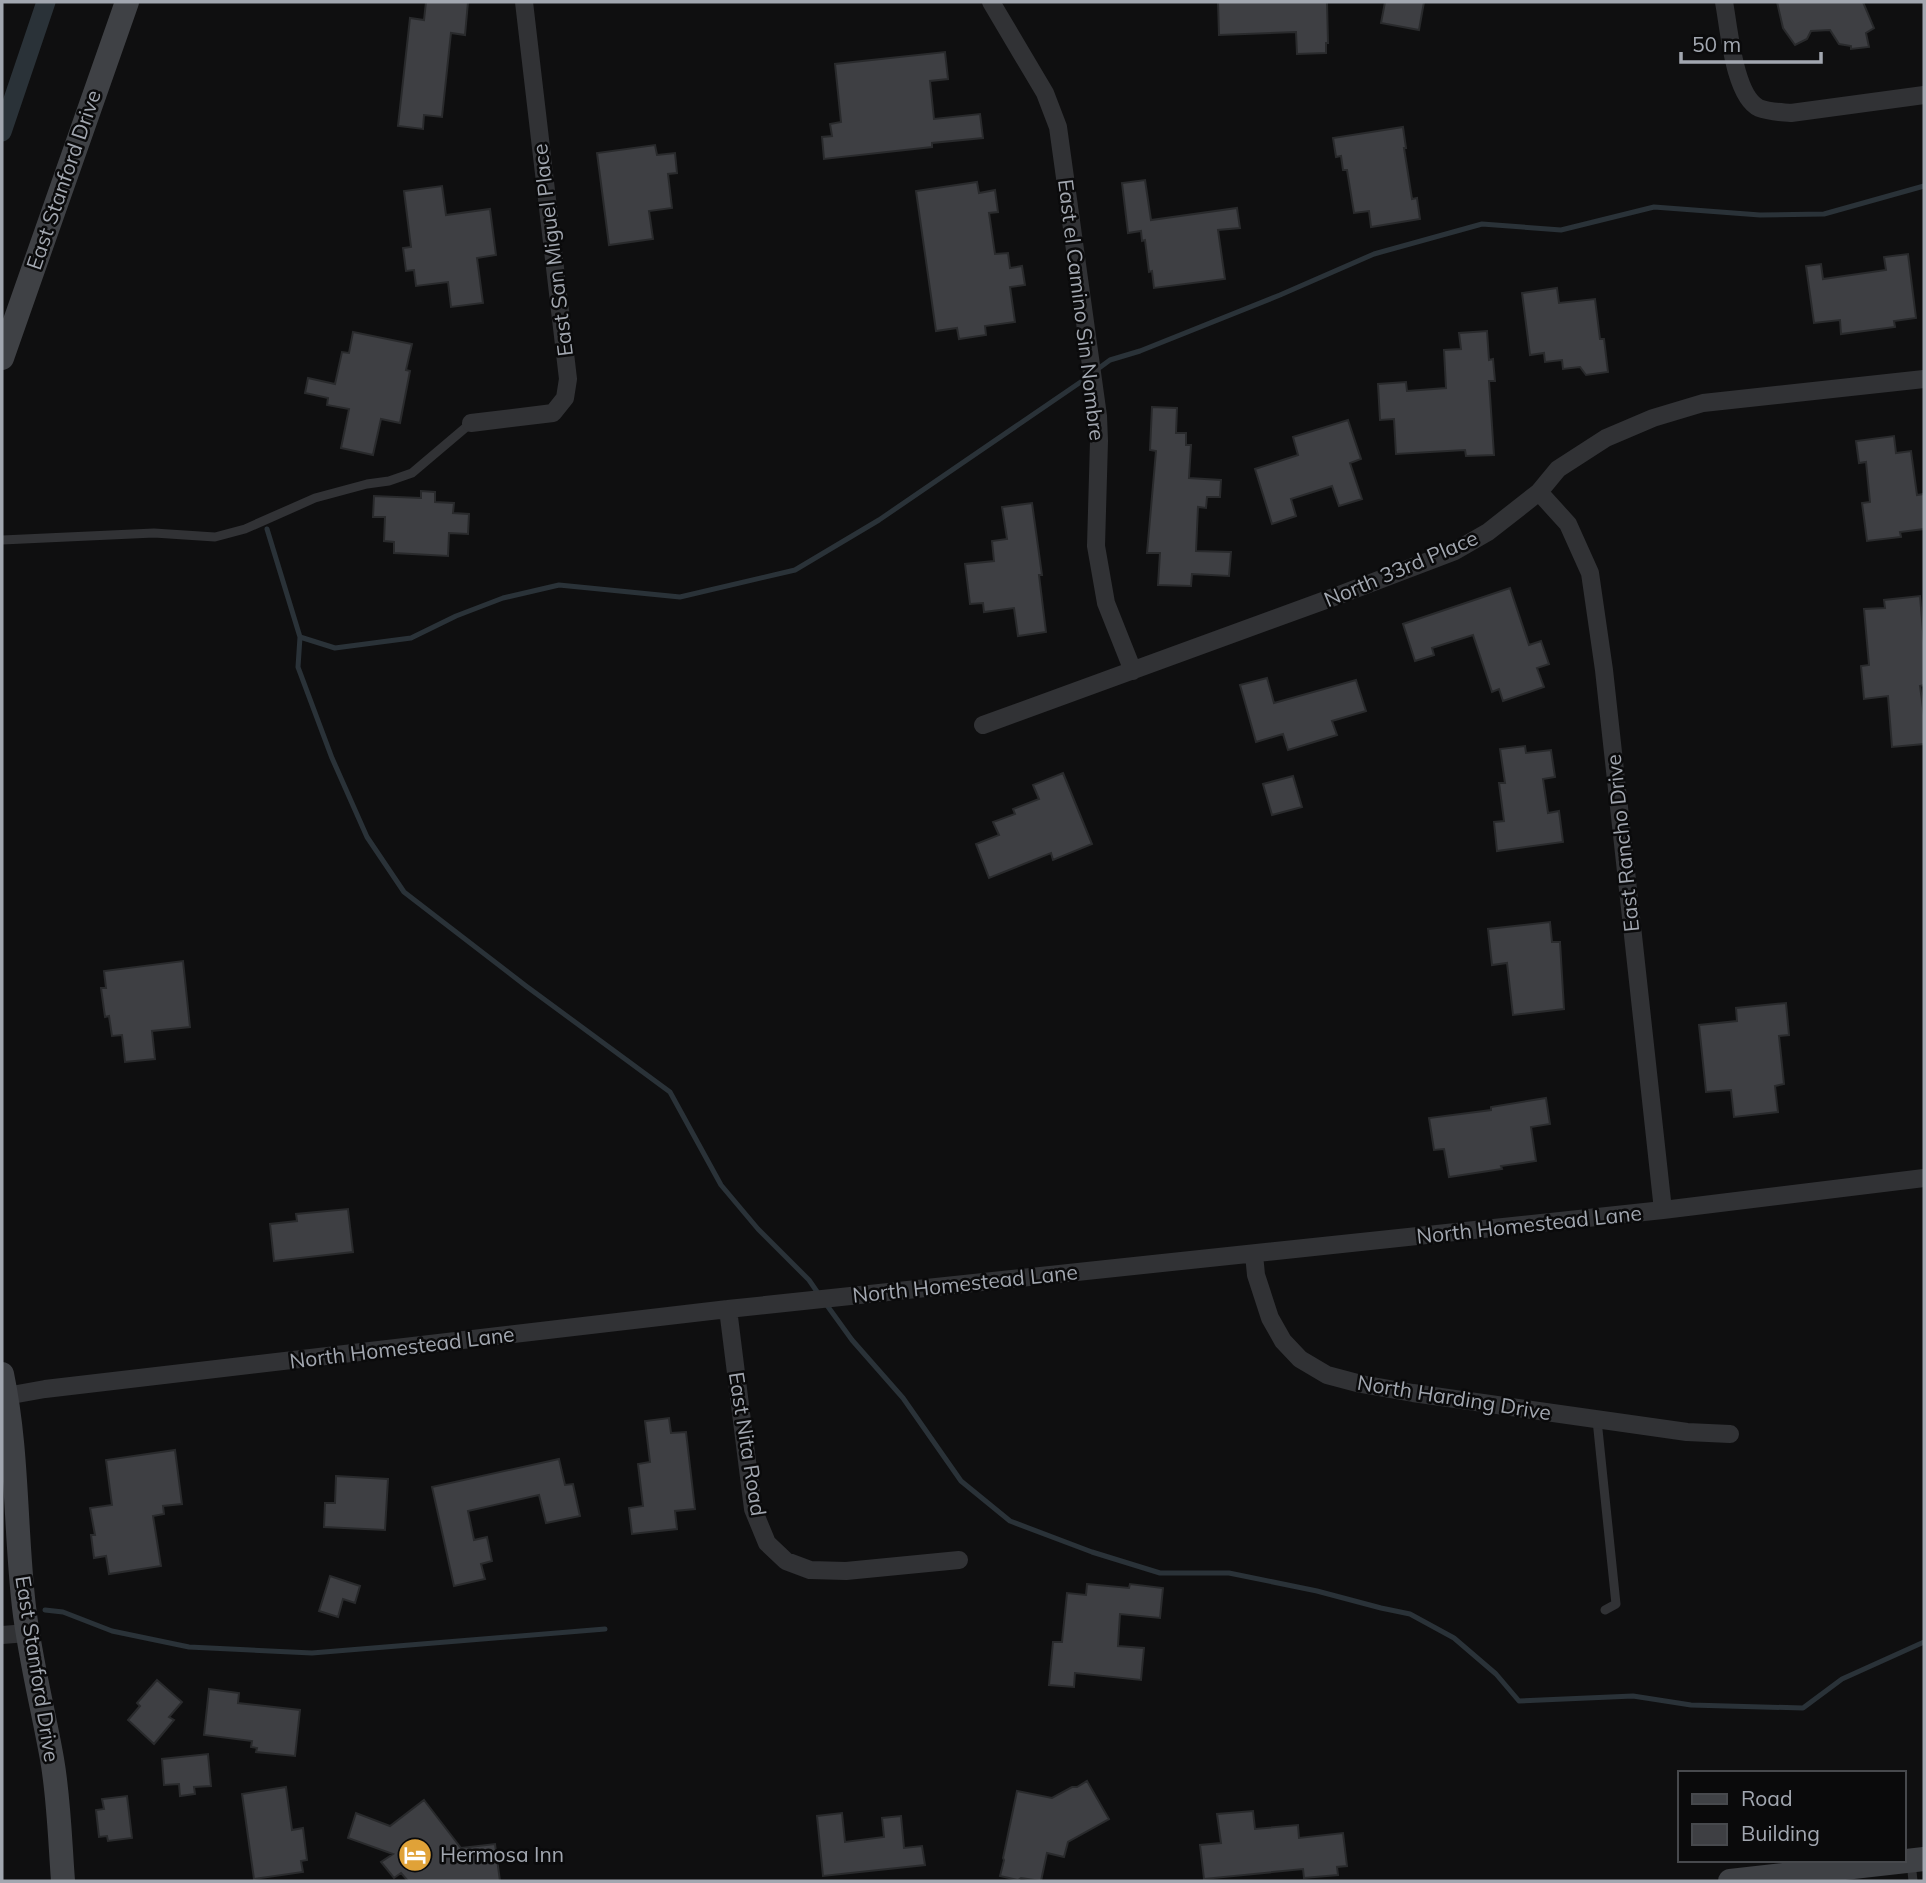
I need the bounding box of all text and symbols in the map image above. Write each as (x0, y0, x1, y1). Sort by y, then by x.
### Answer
scale bar (1681, 21, 1821, 65)
text: 50 m (1692, 31, 1741, 57)
street label: East Stanford Drive (20, 86, 106, 273)
street label: East San Miguel Place (526, 142, 578, 358)
street label: East el Camino Sin Nombre (1053, 178, 1111, 442)
street label: North 33rd Place (1320, 524, 1481, 612)
street label: East Rancho Drive (1600, 753, 1644, 933)
street label: North Homestead Lane (1415, 1199, 1643, 1249)
street label: North Homestead Lane (851, 1258, 1079, 1308)
street label: North Homestead Lane (288, 1320, 516, 1374)
street label: North Harding Drive (1355, 1369, 1553, 1425)
street label: East Nita Road (724, 1370, 772, 1518)
street label: East Stanford Drive (10, 1574, 66, 1764)
legend (1678, 1771, 1905, 1862)
text: Road (1741, 1785, 1792, 1811)
text: Building (1741, 1820, 1820, 1846)
hotel icon: Hermosa Inn (396, 1836, 434, 1874)
place label: Hermosa Inn (440, 1841, 564, 1867)

